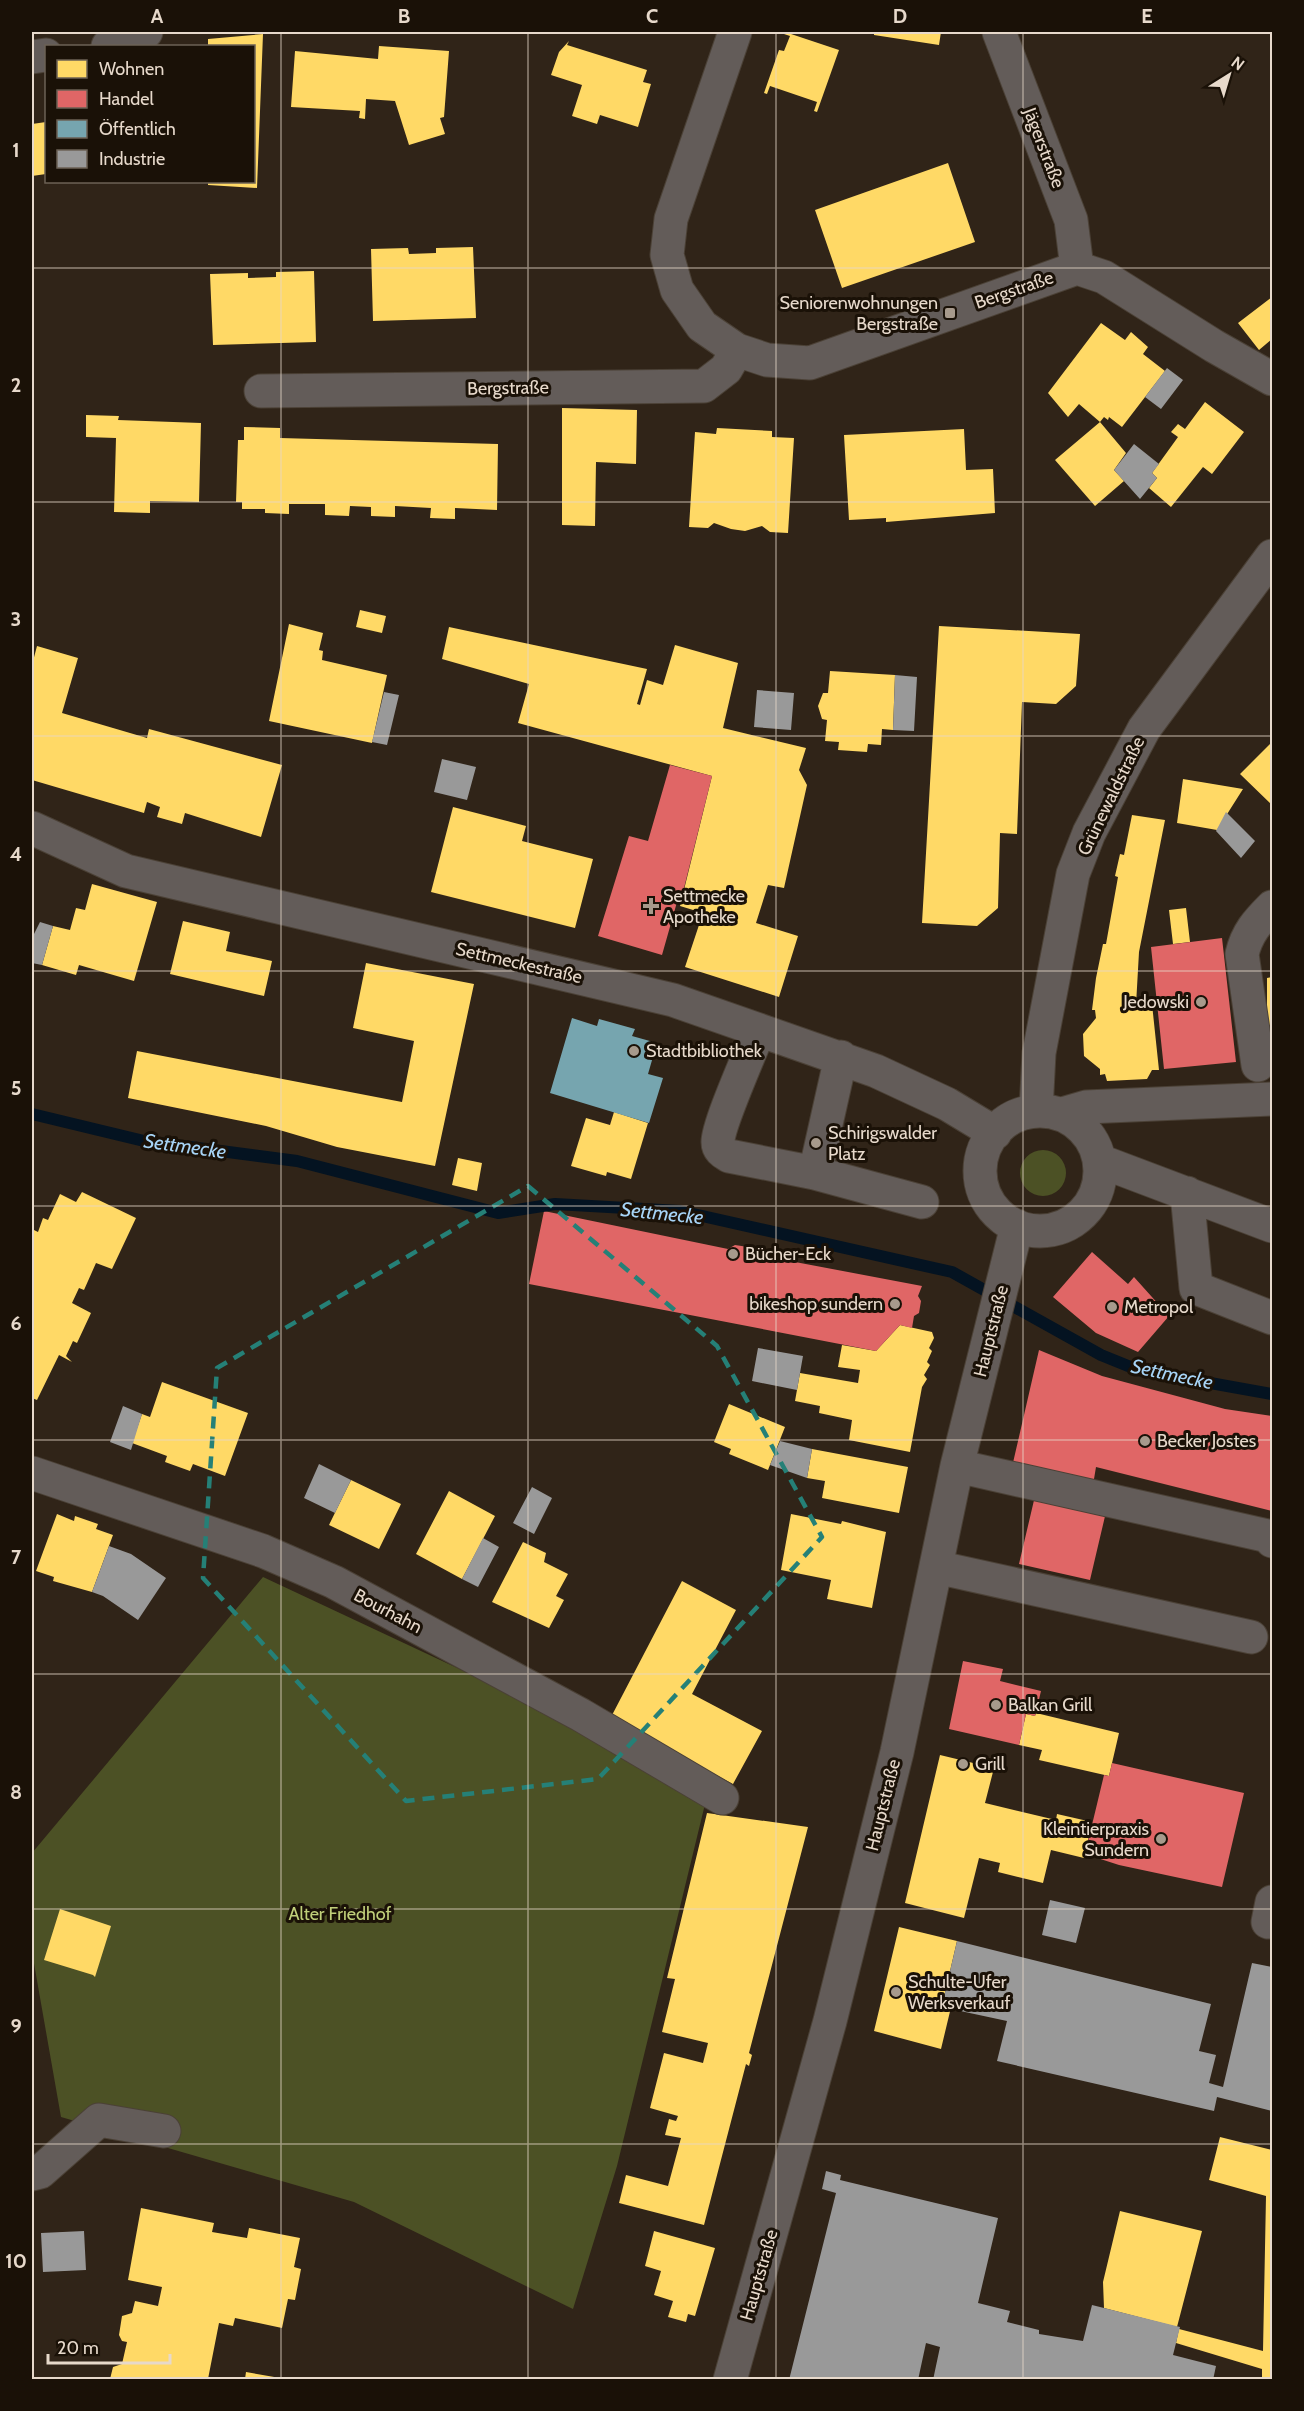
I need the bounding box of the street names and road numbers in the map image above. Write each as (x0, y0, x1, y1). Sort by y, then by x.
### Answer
street label: Jägerstraße (1018, 104, 1069, 191)
street label: Bergstraße (972, 266, 1056, 314)
street label: Bergstraße (467, 376, 549, 400)
street label: Grünewaldstraße (1073, 733, 1149, 859)
street label: Settmeckestraße (454, 938, 584, 988)
street label: Hauptstraße (969, 1283, 1013, 1379)
street label: Bourhahn (350, 1584, 426, 1638)
street label: Hauptstraße (861, 1757, 905, 1853)
street label: Hauptstraße (735, 2227, 783, 2323)

